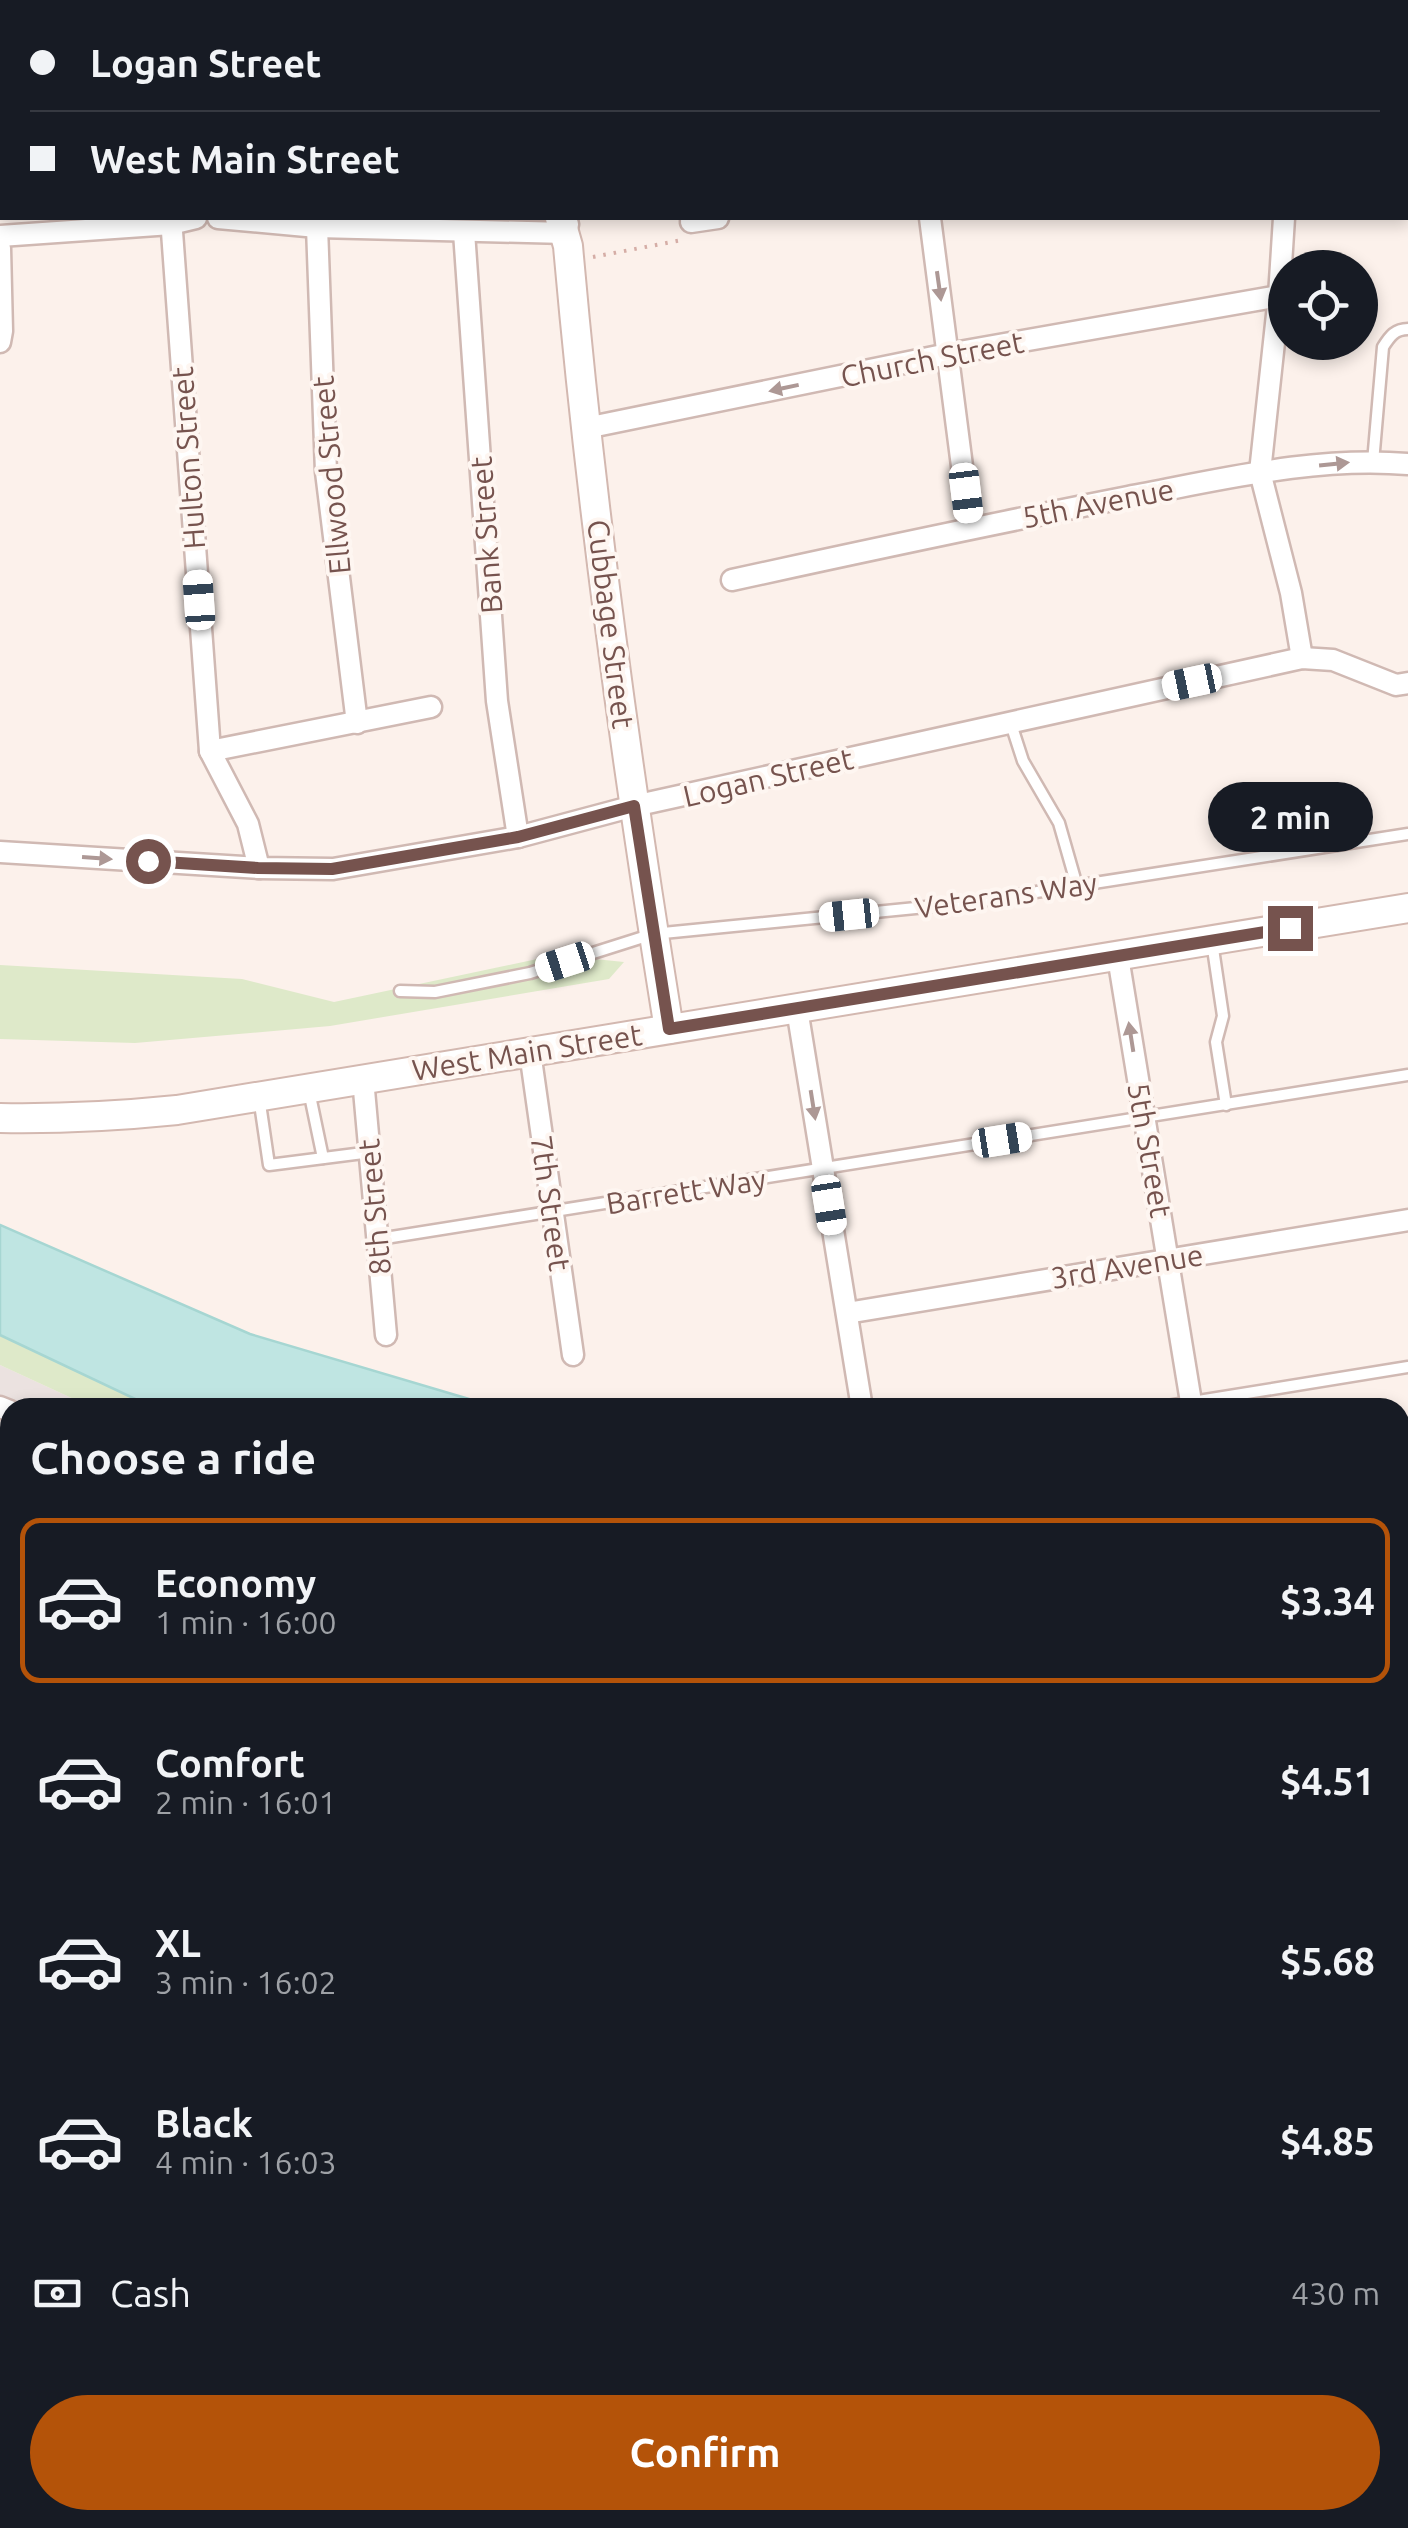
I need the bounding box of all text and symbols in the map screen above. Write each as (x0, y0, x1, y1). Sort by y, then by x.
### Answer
text: Logan Street (90, 42, 321, 84)
text: West Main Street (90, 138, 400, 180)
map controls (1268, 250, 1378, 360)
button: locate (1268, 250, 1378, 360)
one-way arrow (931, 270, 947, 302)
street label: Church Street (838, 325, 1027, 393)
street label: Hulton Street (165, 365, 211, 550)
street label: Ellwood Street (305, 374, 357, 576)
one-way arrow (768, 380, 799, 396)
street label: Bank Street (464, 455, 508, 615)
one-way arrow (1319, 456, 1351, 472)
car (947, 461, 985, 525)
street label: 5th Avenue (1019, 472, 1177, 534)
street label: Cubbage Street (581, 518, 641, 731)
car (182, 569, 216, 631)
car (1160, 661, 1224, 703)
street label: Logan Street (680, 741, 856, 813)
callout: 2 min (1208, 783, 1372, 853)
text: 2 min (1250, 799, 1331, 835)
route start (126, 839, 171, 884)
one-way arrow (82, 850, 114, 866)
street label: Veterans Way (913, 865, 1099, 925)
car (818, 897, 880, 933)
route end (1268, 906, 1313, 951)
car (532, 938, 598, 986)
street label: West Main Street (410, 1017, 644, 1087)
one-way arrow (1123, 1021, 1138, 1053)
street label: 5th Street (1121, 1080, 1179, 1220)
one-way arrow (806, 1090, 821, 1122)
car (970, 1120, 1034, 1160)
street label: 7th Street (525, 1133, 577, 1273)
street label: 8th Street (351, 1137, 397, 1276)
street label: Barrett Way (604, 1162, 768, 1220)
car (809, 1173, 849, 1237)
street label: 3rd Avenue (1048, 1237, 1206, 1295)
text: Choose a ride (30, 1432, 316, 1483)
icon: car (35, 1556, 125, 1646)
text: Economy (155, 1562, 316, 1604)
text: $3.34 (1280, 1580, 1375, 1622)
text: 1 min · 16:00 (155, 1604, 337, 1640)
icon: car (35, 1736, 125, 1826)
text: Comfort (155, 1742, 305, 1784)
text: $4.51 (1280, 1760, 1375, 1802)
text: 2 min · 16:01 (155, 1784, 337, 1820)
icon: car (35, 1916, 125, 2006)
text: XL (155, 1922, 201, 1964)
text: $5.68 (1280, 1940, 1375, 1982)
text: 3 min · 16:02 (155, 1964, 337, 2000)
icon: car (35, 2096, 125, 2186)
text: Black (155, 2102, 253, 2144)
text: $4.85 (1280, 2120, 1375, 2162)
text: 4 min · 16:03 (155, 2144, 337, 2180)
icon: cash (30, 2266, 85, 2321)
text: Cash (110, 2272, 191, 2314)
text: 430 m (1291, 2275, 1380, 2311)
button: Confirm (30, 2395, 1380, 2510)

